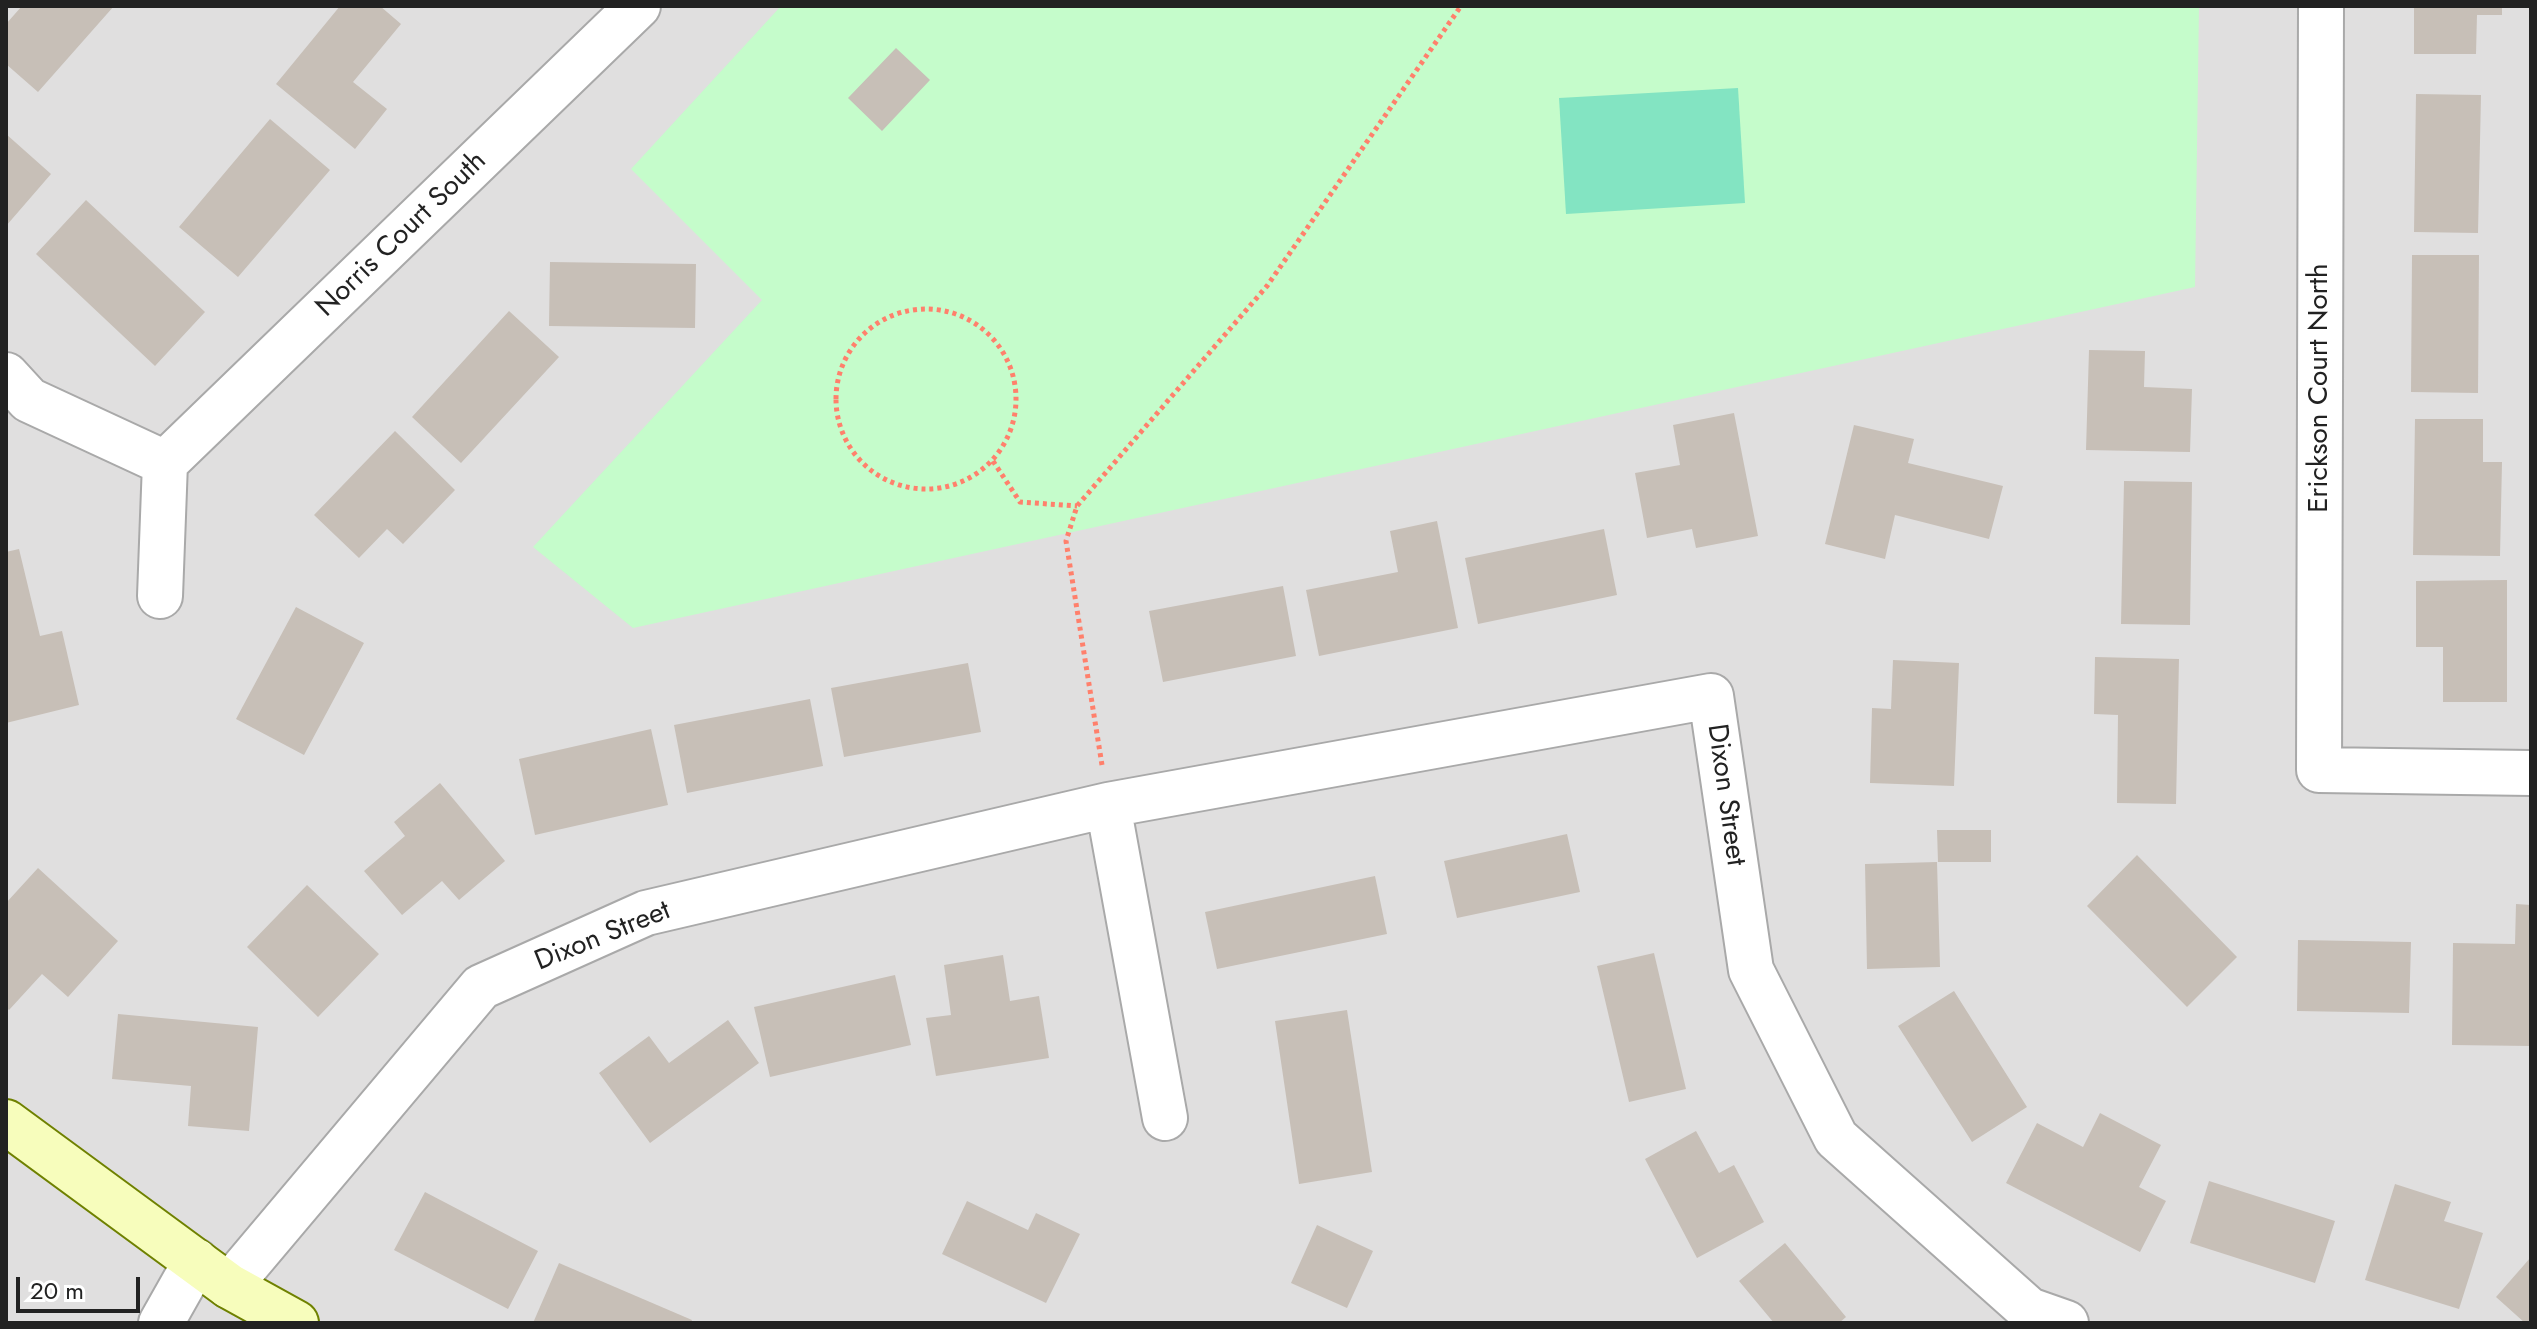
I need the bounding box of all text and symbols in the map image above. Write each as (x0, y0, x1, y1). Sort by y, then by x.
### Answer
street label: Norris Court South (310, 145, 494, 325)
street label: Erickson Court North (2303, 263, 2337, 513)
street label: Dixon Street (1698, 722, 1752, 868)
street label: Dixon Street (530, 895, 676, 979)
scale bar (20, 1261, 144, 1311)
text: 20 m (30, 1273, 84, 1308)

